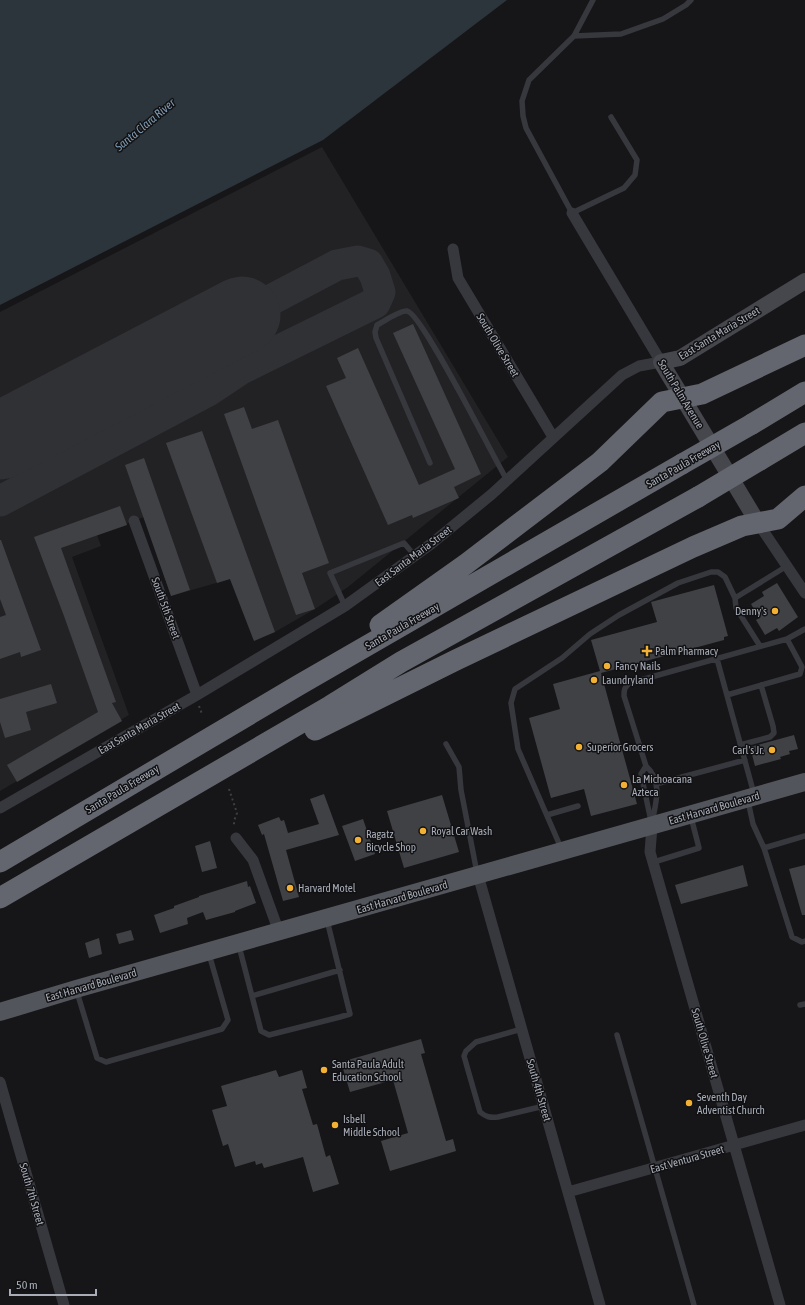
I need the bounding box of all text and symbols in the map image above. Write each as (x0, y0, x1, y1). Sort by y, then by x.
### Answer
water label: Santa Clara River (111, 96, 178, 155)
street label: East Santa Maria Street (676, 304, 762, 362)
street label: South Olive Street (474, 311, 522, 379)
street label: South Palm Avenue (656, 357, 706, 431)
street label: Santa Paula Freeway (644, 438, 723, 490)
street label: East Santa Maria Street (373, 523, 453, 589)
street label: South 5th Street (149, 576, 183, 640)
street label: Santa Paula Freeway (363, 600, 442, 652)
place label: Denny's (735, 605, 767, 617)
marker: Denny's (770, 606, 780, 616)
place label: Palm Pharmacy (655, 645, 719, 657)
marker: Palm Pharmacy (642, 646, 652, 656)
place label: Fancy Nails (615, 660, 661, 672)
marker: Fancy Nails (602, 661, 612, 671)
place label: Laundryland (602, 674, 654, 686)
marker: Laundryland (589, 675, 599, 685)
street label: East Santa Maria Street (96, 700, 182, 756)
place label: Superior Grocers (587, 741, 653, 753)
marker: Superior Grocers (574, 742, 584, 752)
place label: Carl's Jr. (732, 744, 764, 756)
marker: Carl's Jr. (767, 745, 777, 755)
street label: Santa Paula Freeway (83, 762, 161, 816)
place label: La Michoacana Azteca (632, 773, 692, 798)
marker: La Michoacana Azteca (619, 780, 629, 790)
street label: East Harvard Boulevard (667, 789, 761, 827)
place label: Royal Car Wash (431, 825, 492, 837)
marker: Royal Car Wash (418, 826, 428, 836)
place label: Ragatz Bicycle Shop (366, 828, 416, 853)
marker: Ragatz Bicycle Shop (353, 835, 363, 845)
street label: East Harvard Boulevard (355, 878, 449, 916)
place label: Harvard Motel (298, 882, 356, 894)
marker: Harvard Motel (285, 883, 295, 893)
street label: East Harvard Boulevard (44, 966, 138, 1004)
street label: South Olive Street (689, 1007, 721, 1079)
street label: South 4th Street (524, 1057, 554, 1123)
place label: Santa Paula Adult Education School (332, 1058, 404, 1083)
marker: Santa Paula Adult Education School (319, 1065, 329, 1075)
place label: Seventh Day Adventist Church (697, 1091, 765, 1116)
marker: Seventh Day Adventist Church (684, 1098, 694, 1108)
place label: Isbell Middle School (343, 1113, 400, 1138)
marker: Isbell Middle School (330, 1120, 340, 1130)
street label: East Ventura Street (649, 1143, 725, 1175)
street label: South 7th Street (17, 1161, 47, 1227)
scale bar (10, 1271, 96, 1297)
text: 50 m (16, 1278, 38, 1292)

